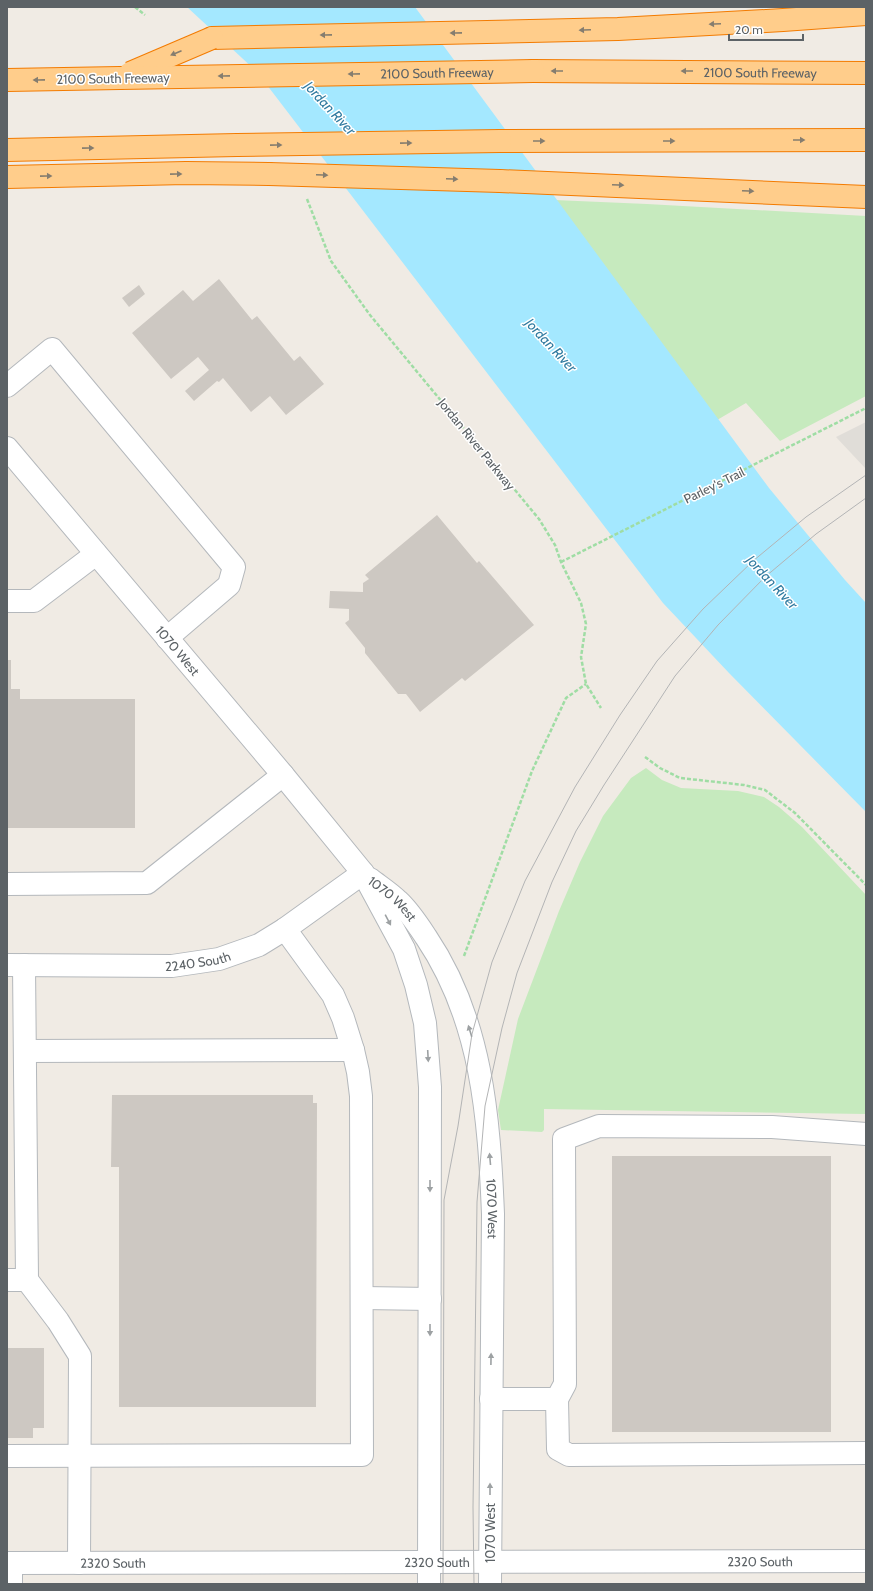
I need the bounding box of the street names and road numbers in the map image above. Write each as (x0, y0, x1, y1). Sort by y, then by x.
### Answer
street label: 2100 South Freeway (380, 64, 494, 82)
street label: 2100 South Freeway (703, 64, 817, 81)
street label: 2100 South Freeway (56, 69, 170, 87)
street label: Jordan River Parkway (434, 394, 519, 494)
street label: Parley's Trail (681, 463, 747, 507)
street label: 1070 West (153, 622, 204, 679)
street label: 1070 West (365, 873, 421, 925)
street label: 2240 South (165, 948, 233, 974)
street label: 1070 West (483, 1178, 501, 1239)
street label: 1070 West (482, 1502, 498, 1563)
street label: 2320 South (727, 1553, 793, 1569)
street label: 2320 South (404, 1554, 470, 1570)
street label: 2320 South (80, 1555, 146, 1571)

